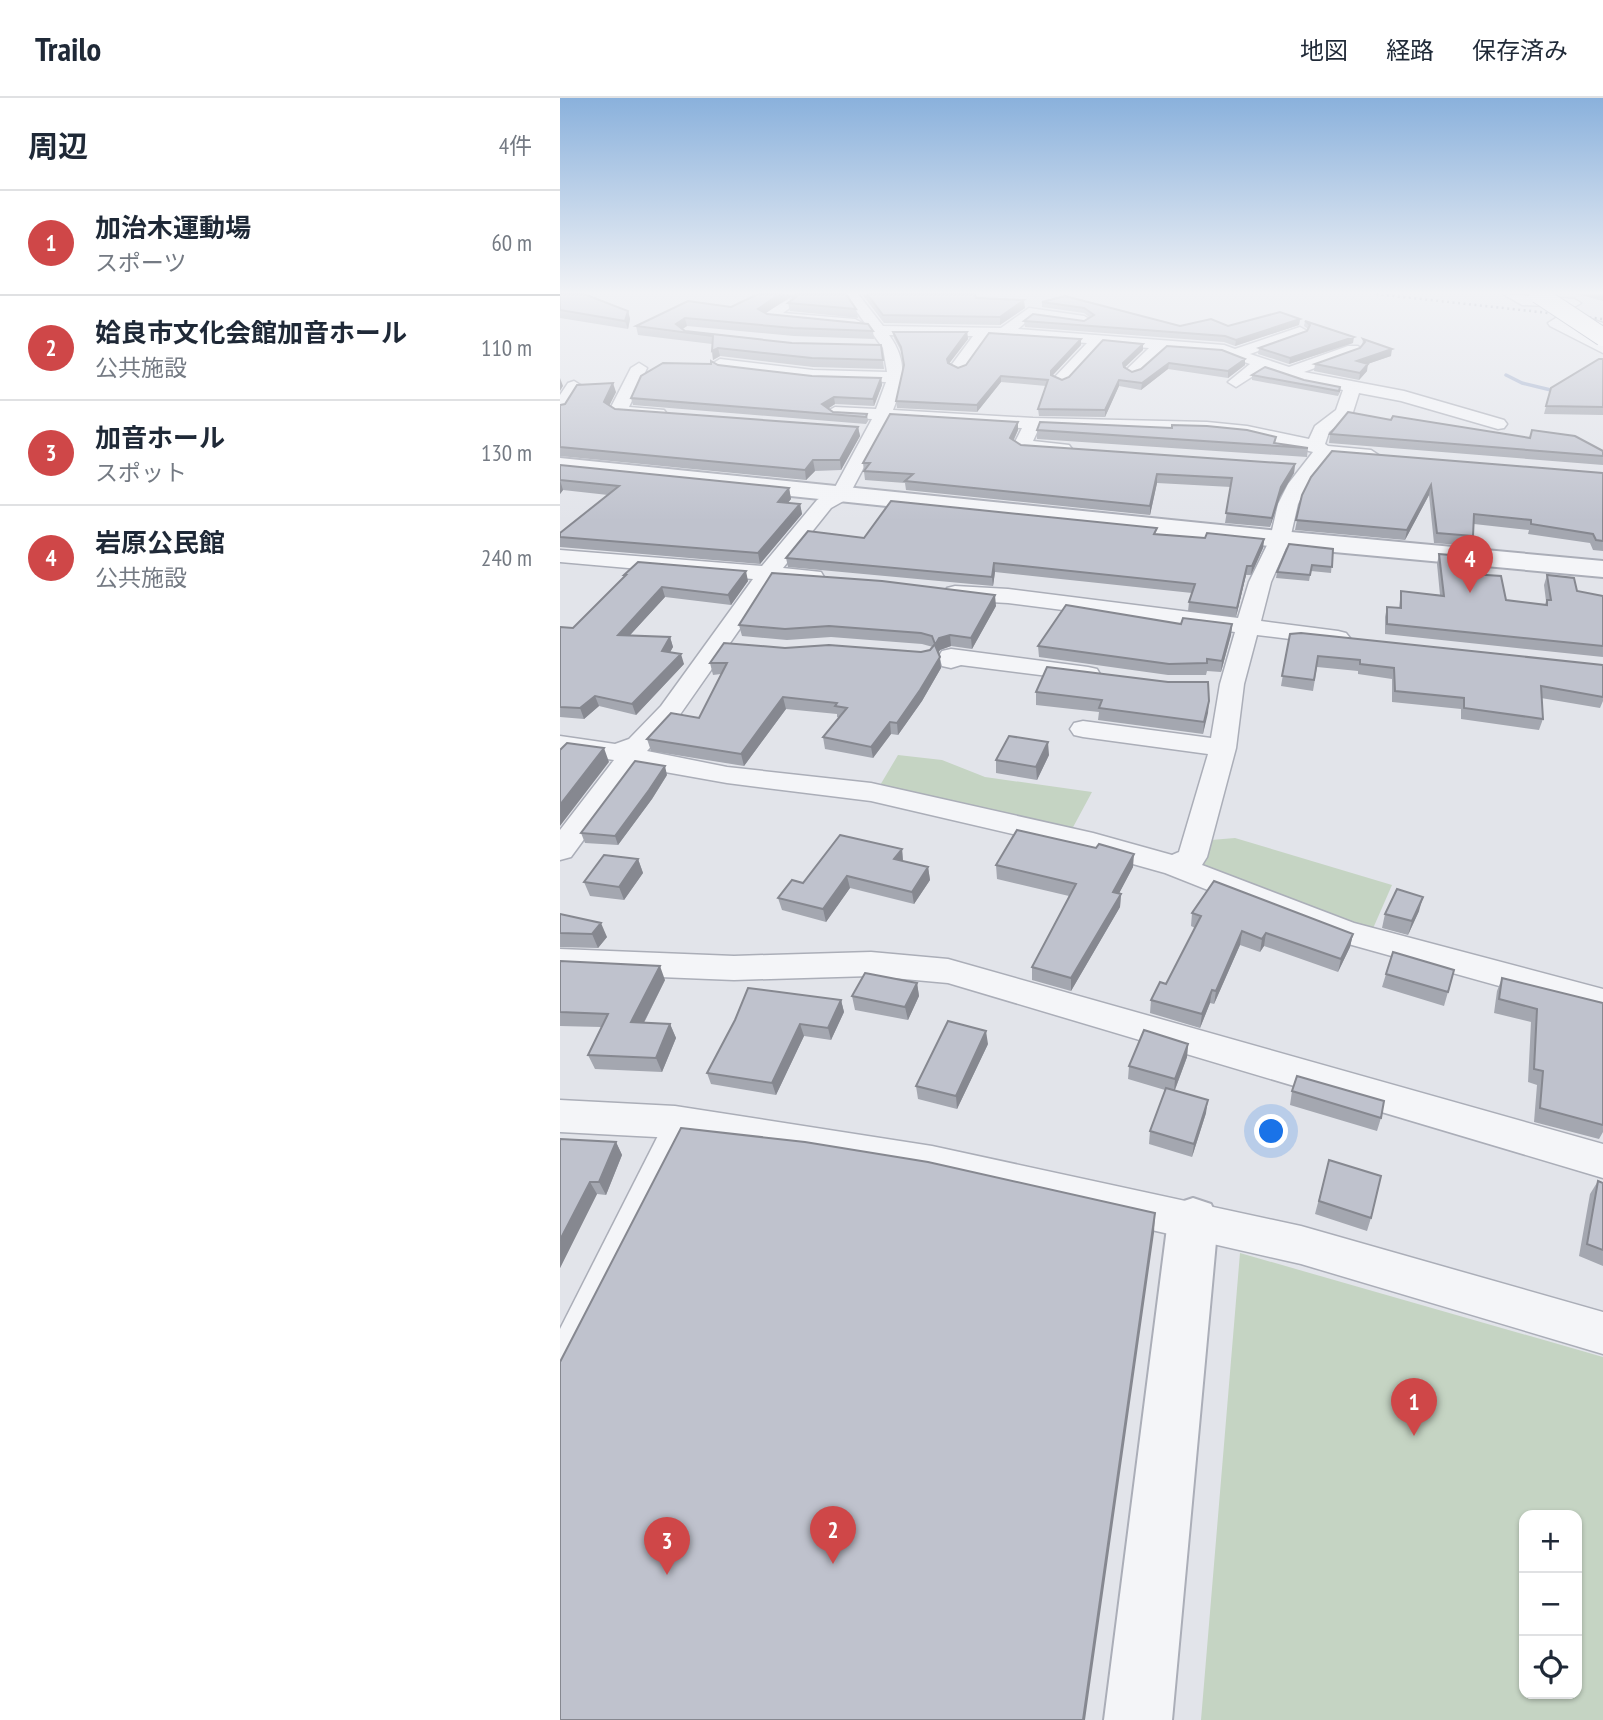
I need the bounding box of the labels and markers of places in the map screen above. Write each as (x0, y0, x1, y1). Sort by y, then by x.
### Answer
pin: 4 (1447, 535, 1493, 593)
pin: 1 (1391, 1378, 1437, 1436)
pin: 2 (810, 1506, 856, 1564)
pin: 3 (644, 1517, 690, 1575)

